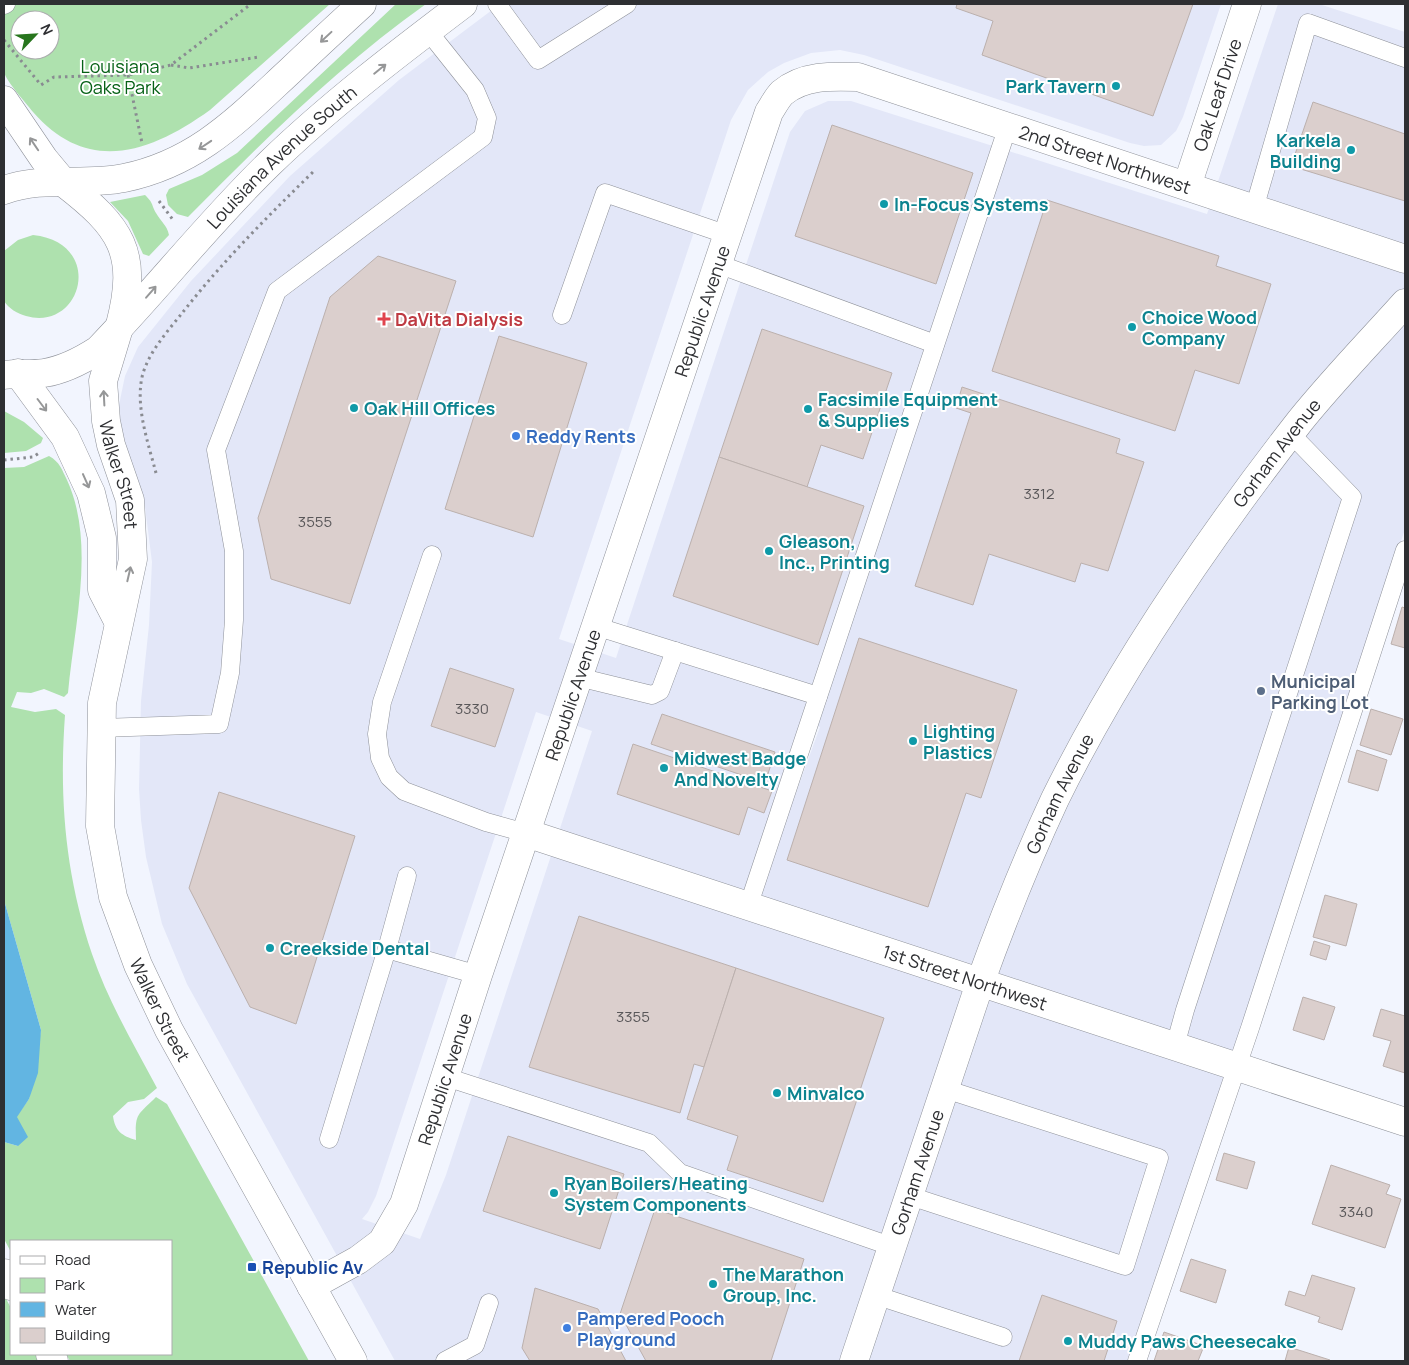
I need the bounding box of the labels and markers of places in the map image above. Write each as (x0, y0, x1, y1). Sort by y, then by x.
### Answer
place label: Park Tavern (1005, 74, 1106, 98)
marker: Park Tavern (1110, 80, 1122, 92)
place label: Karkela Building (1270, 128, 1341, 173)
marker: Karkela Building (1345, 144, 1357, 156)
place label: In-Focus Systems (894, 192, 1049, 216)
marker: In-Focus Systems (878, 198, 890, 210)
place label: Choice Wood Company (1142, 305, 1257, 350)
place label: DaVita Dialysis (395, 307, 523, 331)
marker: DaVita Dialysis (377, 312, 391, 326)
marker: Choice Wood Company (1126, 321, 1138, 333)
place label: Facsimile Equipment & Supplies (818, 387, 998, 432)
place label: Oak Hill Offices (364, 396, 495, 420)
marker: Oak Hill Offices (348, 402, 360, 414)
marker: Facsimile Equipment & Supplies (802, 403, 814, 415)
place label: Reddy Rents (526, 424, 636, 448)
marker: Reddy Rents (510, 430, 522, 442)
place label: Gleason, Inc., Printing (779, 529, 890, 574)
marker: Gleason, Inc., Printing (763, 545, 775, 557)
place label: Municipal Parking Lot (1271, 669, 1369, 714)
marker: Municipal Parking Lot (1255, 685, 1267, 697)
place label: Lighting Plastics (923, 719, 995, 764)
marker: Lighting Plastics (907, 735, 919, 747)
place label: Midwest Badge And Novelty (674, 746, 807, 791)
marker: Midwest Badge And Novelty (658, 762, 670, 774)
place label: Creekside Dental (280, 936, 429, 960)
marker: Creekside Dental (264, 942, 276, 954)
place label: Minvalco (787, 1081, 865, 1105)
marker: Minvalco (771, 1087, 783, 1099)
place label: Ryan Boilers/Heating System Components (564, 1171, 748, 1216)
marker: Ryan Boilers/Heating System Components (548, 1187, 560, 1199)
place label: Republic Av (262, 1255, 363, 1279)
marker: Republic Av (246, 1261, 258, 1273)
place label: The Marathon Group, Inc. (723, 1262, 844, 1307)
marker: The Marathon Group, Inc. (707, 1278, 719, 1290)
place label: Pampered Pooch Playground (577, 1306, 724, 1351)
marker: Pampered Pooch Playground (561, 1322, 573, 1334)
place label: Muddy Paws Cheesecake (1078, 1329, 1297, 1353)
marker: Muddy Paws Cheesecake (1062, 1335, 1074, 1347)

